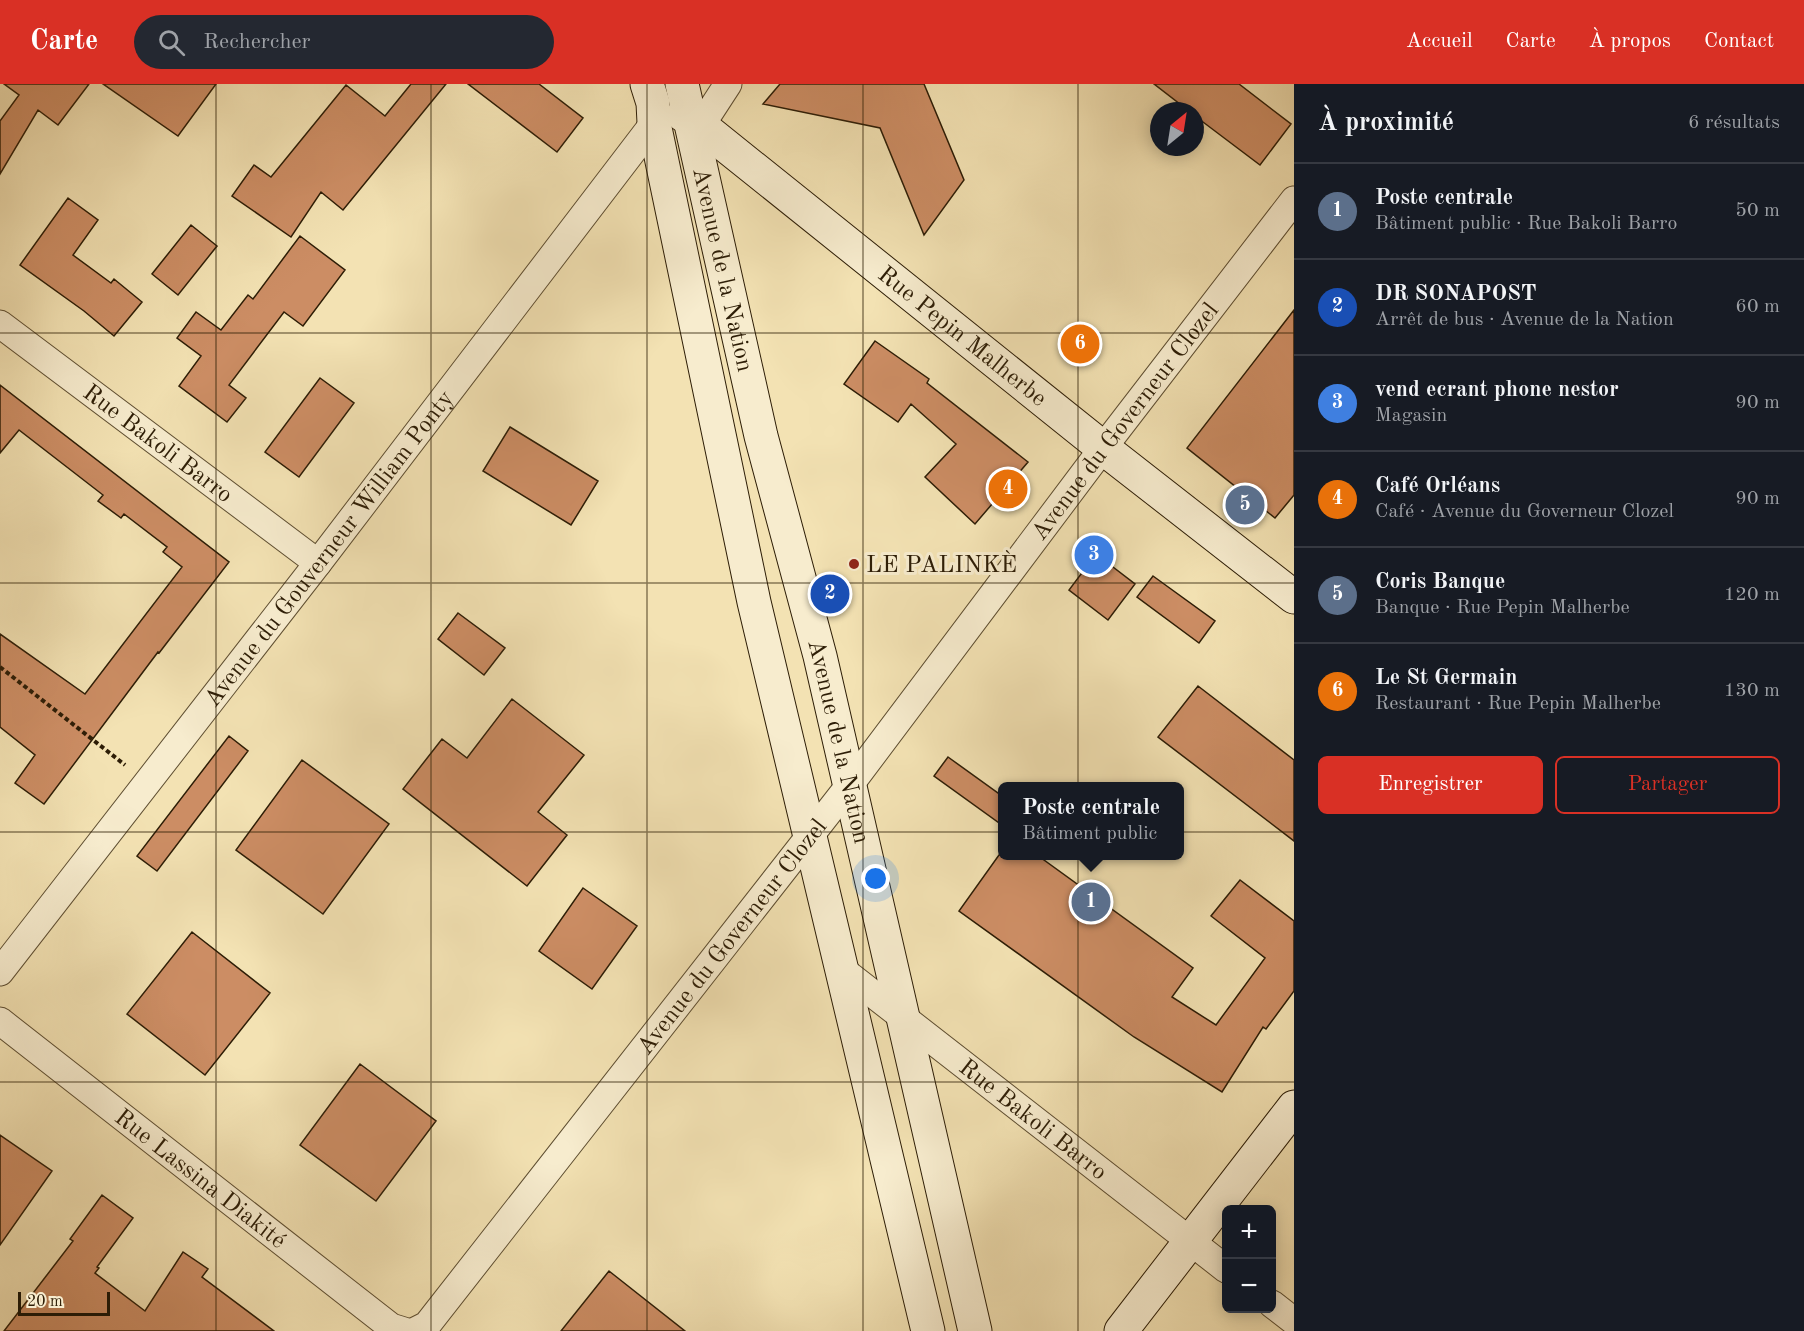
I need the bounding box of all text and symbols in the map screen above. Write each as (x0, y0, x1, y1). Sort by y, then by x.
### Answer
search box (134, 15, 554, 69)
icon: search (155, 26, 188, 59)
text: Carte (30, 28, 98, 56)
text: Rechercher (203, 31, 311, 53)
text: Accueil (1406, 31, 1473, 52)
text: Carte (1506, 31, 1556, 52)
text: À propos (1589, 31, 1671, 52)
text: Contact (1704, 31, 1774, 52)
north arrow (1150, 102, 1204, 156)
text: À proximité (1318, 110, 1454, 136)
text: 6 résultats (1688, 113, 1780, 133)
street label: Avenue de la Nation (687, 165, 756, 374)
text: Poste centrale (1375, 187, 1513, 209)
text: 1 (1332, 201, 1343, 221)
text: 50 m (1735, 201, 1780, 221)
text: Bâtiment public · Rue Bakoli Barro (1375, 214, 1677, 234)
street label: Rue Pepin Malherbe (873, 263, 1050, 412)
text: DR SONAPOST (1375, 283, 1537, 305)
text: 2 (1332, 297, 1343, 317)
text: 60 m (1735, 297, 1780, 317)
street label: Avenue du Governeur Clozel (1028, 299, 1224, 546)
text: Arrêt de bus · Avenue de la Nation (1375, 310, 1674, 330)
pin: 6 (1060, 322, 1100, 366)
text: vend ecrant phone nestor (1375, 379, 1619, 401)
street label: Rue Bakoli Barro (78, 381, 236, 508)
street label: Avenue du Gouverneur William Ponty (201, 387, 459, 712)
text: 3 (1332, 393, 1343, 413)
text: 90 m (1735, 393, 1780, 413)
text: Magasin (1375, 406, 1447, 426)
pin: 4 (988, 466, 1028, 512)
text: Café Orléans (1375, 475, 1500, 497)
pin: 5 (1226, 482, 1264, 528)
text: 4 (1332, 489, 1343, 509)
text: 90 m (1735, 489, 1780, 509)
text: Café · Avenue du Governeur Clozel (1375, 502, 1674, 522)
pin: 3 (1074, 532, 1114, 578)
place label: LE PALINKÈ (866, 550, 1017, 578)
marker: LE PALINKÈ (847, 557, 861, 571)
text: Coris Banque (1375, 571, 1505, 593)
pin: 2 (810, 572, 850, 616)
text: 5 (1332, 585, 1343, 605)
text: 120 m (1724, 585, 1780, 605)
text: Banque · Rue Pepin Malherbe (1375, 598, 1630, 618)
street label: Avenue de la Nation (802, 637, 873, 846)
text: Le St Germain (1375, 667, 1517, 689)
text: 6 (1332, 681, 1343, 701)
text: 130 m (1724, 681, 1780, 701)
text: Restaurant · Rue Pepin Malherbe (1375, 694, 1661, 714)
button: Enregistrer (1318, 756, 1543, 814)
button: Partager (1555, 756, 1780, 814)
popup (998, 782, 1184, 860)
text: Poste centrale (1022, 797, 1160, 819)
street label: Avenue du Governeur Clozel (633, 815, 832, 1060)
text: Bâtiment public (1022, 824, 1157, 844)
your location (861, 864, 890, 893)
pin: 1 (1072, 880, 1110, 924)
street label: Rue Bakoli Barro (954, 1056, 1111, 1185)
street label: Rue Lassina Diakité (109, 1106, 290, 1254)
map controls (1222, 1205, 1276, 1313)
button: + (1222, 1205, 1276, 1259)
button: − (1222, 1259, 1276, 1313)
scale bar (18, 1289, 110, 1316)
text: 20 m (27, 1294, 63, 1310)

